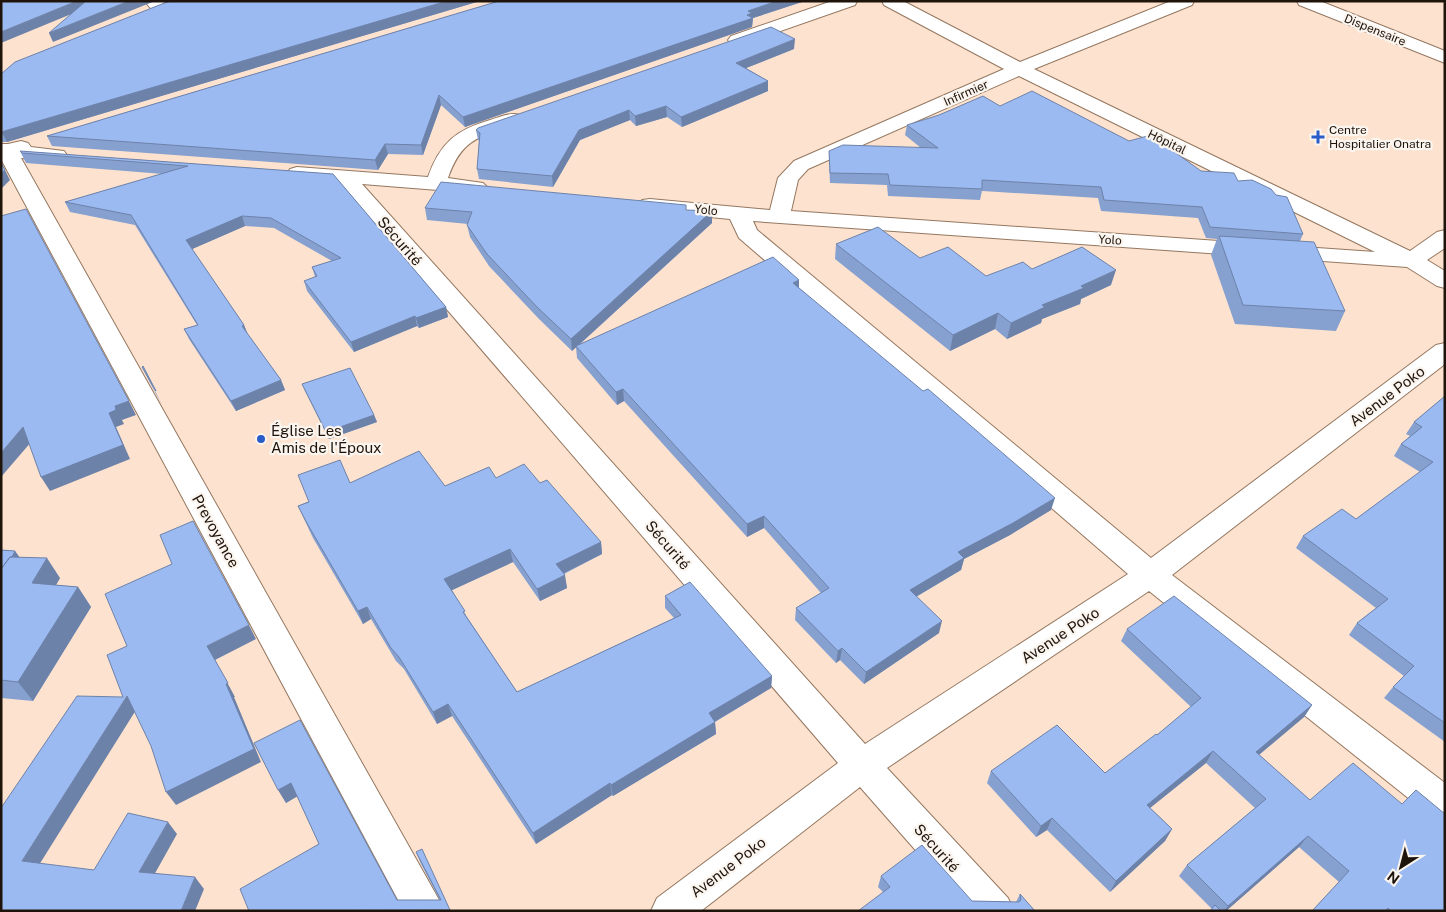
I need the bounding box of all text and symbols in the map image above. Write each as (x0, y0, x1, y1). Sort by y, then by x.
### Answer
street label: Dispensaire (1342, 11, 1408, 49)
street label: Infirmier (941, 77, 991, 109)
place label: Centre Hospitalier Onatra (1329, 123, 1431, 151)
street label: Hôpital (1146, 127, 1189, 157)
marker: Centre Hospitalier Onatra (1311, 130, 1325, 144)
street label: Yolo (694, 202, 719, 218)
street label: Sécurité (374, 213, 426, 269)
street label: Yolo (1098, 232, 1122, 248)
street label: Avenue Poko (1346, 362, 1428, 430)
place label: Église Les Amis de l'Époux (271, 422, 382, 456)
marker: Église Les Amis de l'Époux (255, 433, 267, 445)
street label: Prevoyance (189, 492, 243, 570)
street label: Sécurité (642, 517, 694, 573)
street label: Avenue Poko (1018, 603, 1102, 667)
street label: Sécurité (911, 820, 963, 876)
street label: Avenue Poko (687, 833, 769, 901)
north arrow (1376, 842, 1426, 892)
text: N (1384, 868, 1402, 887)

